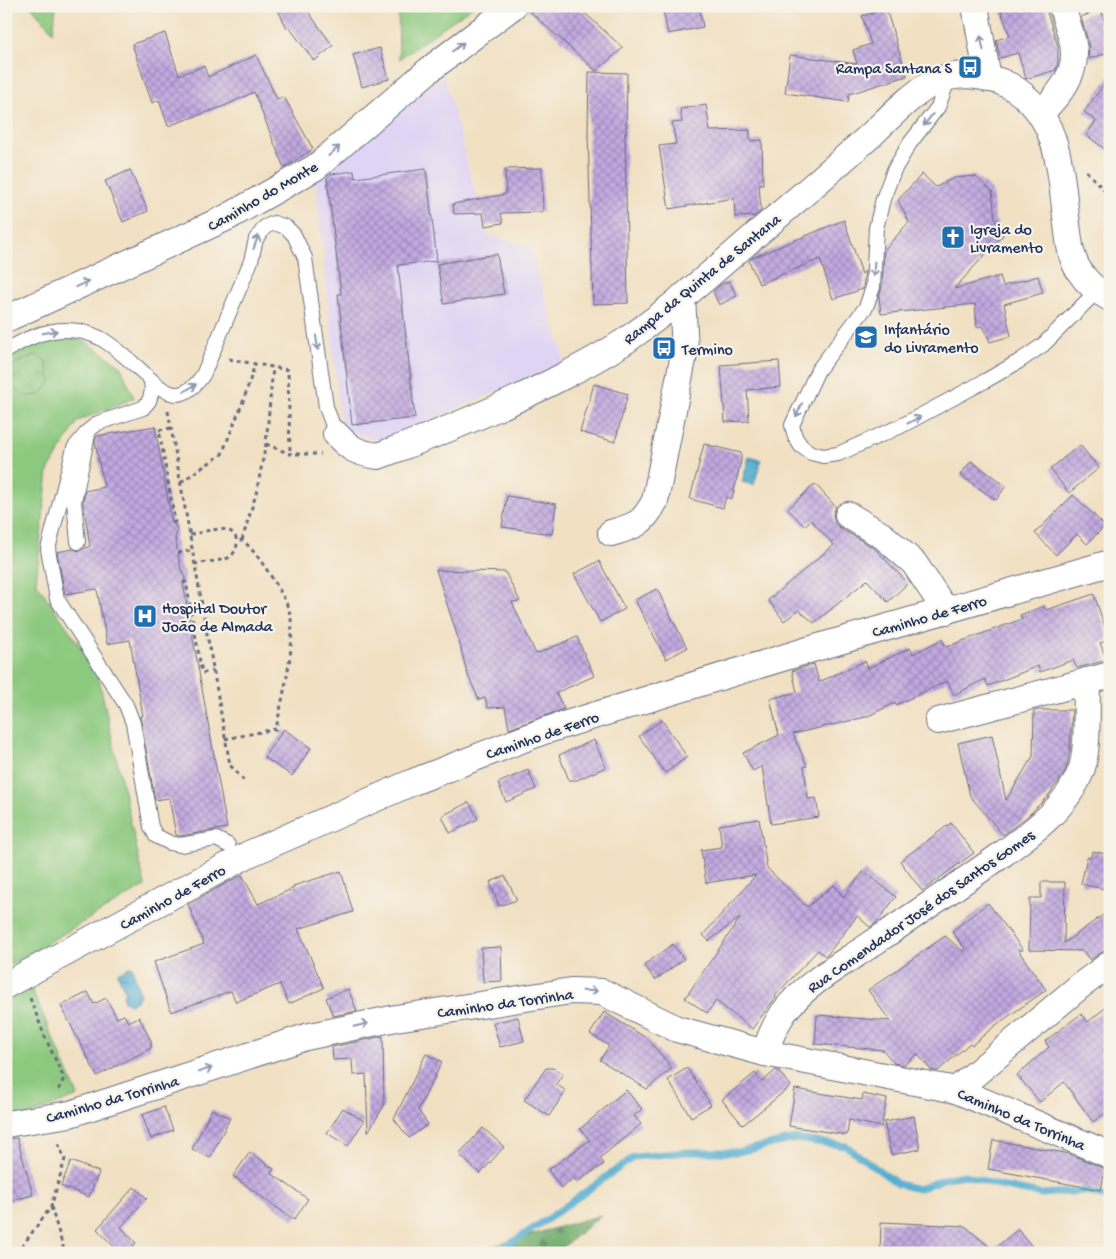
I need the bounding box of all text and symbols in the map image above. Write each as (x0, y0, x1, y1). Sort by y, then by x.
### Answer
one-way arrow (976, 35, 986, 51)
one-way arrow (451, 42, 464, 53)
bus stop icon: Rampa Santana S (957, 54, 983, 80)
place label: Rampa Santana S (836, 61, 953, 80)
one-way arrow (923, 113, 933, 127)
one-way arrow (327, 146, 340, 157)
street label: Caminho do Monte (205, 158, 323, 237)
street label: Rampa da Quinta de Santana (621, 211, 787, 350)
place label: Igreja do Livramento (970, 222, 1043, 259)
church icon: Igreja do Livramento (940, 224, 966, 250)
one-way arrow (252, 235, 261, 250)
one-way arrow (869, 261, 878, 277)
one-way arrow (74, 279, 89, 288)
place label: Infantário do Livramento (884, 322, 978, 359)
school or university icon: Infantário do Livramento (853, 324, 879, 350)
one-way arrow (42, 326, 58, 336)
one-way arrow (312, 334, 322, 350)
bus stop icon: Termino (651, 335, 677, 361)
place label: Termino (681, 342, 733, 361)
one-way arrow (183, 382, 197, 393)
one-way arrow (794, 402, 804, 417)
one-way arrow (906, 415, 921, 425)
street label: Caminho de Ferro (871, 593, 989, 644)
place label: Hospital Doutor João de Almada (162, 601, 274, 638)
hospital icon: Hospital Doutor João de Almada (132, 603, 158, 629)
street label: Caminho de Ferro (484, 709, 602, 766)
street label: Rua Comendador José dos Santos Gomes (805, 826, 1040, 999)
street label: Caminho de Ferro (117, 862, 230, 936)
street label: Caminho da Torrinha (436, 986, 576, 1024)
one-way arrow (582, 986, 598, 996)
one-way arrow (352, 1020, 368, 1029)
one-way arrow (196, 1065, 212, 1075)
street label: Caminho da Torrinha (44, 1073, 183, 1129)
street label: Caminho da Torrinha (954, 1086, 1088, 1157)

